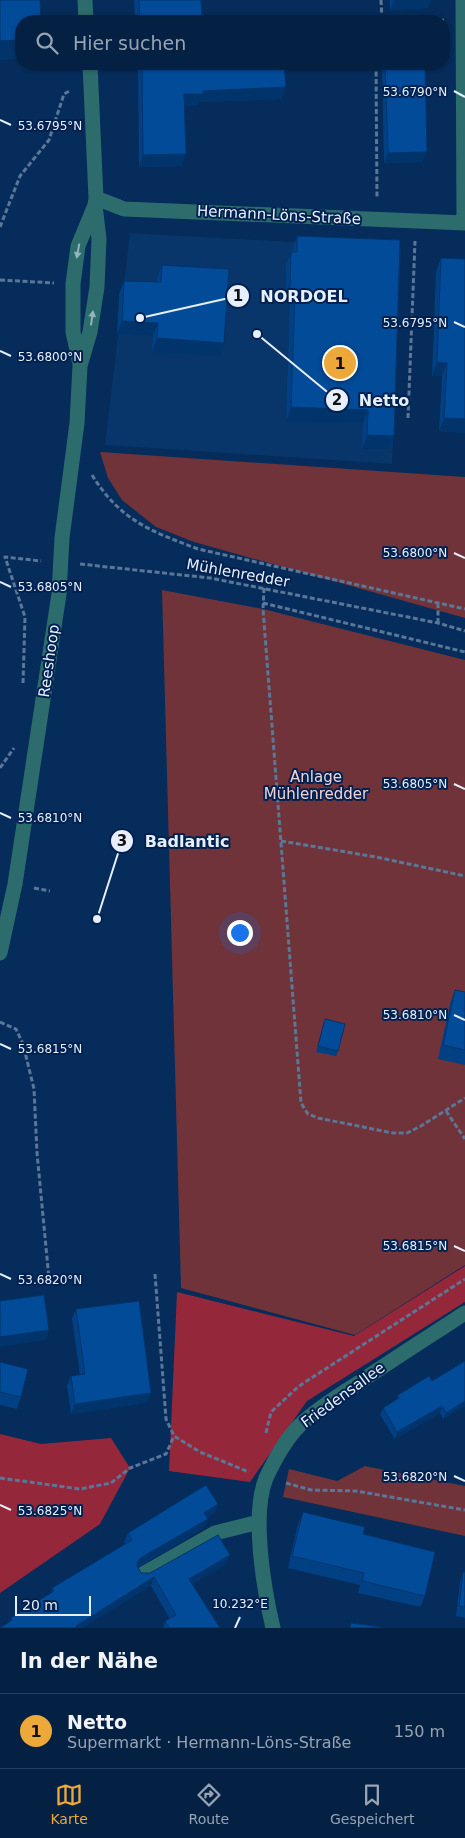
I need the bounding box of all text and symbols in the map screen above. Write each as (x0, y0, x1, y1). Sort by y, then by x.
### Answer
search box (15, 15, 450, 70)
icon: search (33, 29, 61, 57)
text: Hier suchen (73, 32, 186, 54)
text: 53.6790°N (383, 85, 447, 99)
text: 53.6795°N (18, 119, 82, 133)
street label: Hermann-Löns-Straße (197, 202, 361, 228)
one-way arrow (74, 243, 82, 259)
callout: NORDOEL (226, 281, 358, 312)
text: 1 (233, 287, 243, 305)
text: NORDOEL (260, 287, 348, 306)
one-way arrow (88, 310, 96, 326)
text: 53.6795°N (383, 316, 447, 330)
pin: 1 (324, 344, 356, 382)
text: 53.6800°N (18, 350, 82, 364)
callout: Netto (324, 385, 420, 416)
text: 2 (332, 391, 342, 409)
text: Netto (359, 391, 409, 410)
text: 53.6800°N (383, 546, 447, 560)
street label: Mühlenredder (185, 555, 292, 591)
text: 53.6805°N (18, 580, 82, 594)
street label: Reeshoop (35, 623, 63, 699)
park label: Anlage Mühlenredder (264, 768, 369, 803)
text: 53.6805°N (383, 777, 447, 791)
text: 53.6810°N (18, 811, 82, 825)
callout: Badlantic (110, 826, 239, 857)
text: 3 (117, 832, 127, 850)
text: Badlantic (145, 832, 229, 851)
your location (227, 920, 253, 946)
text: 53.6810°N (383, 1008, 447, 1022)
text: 53.6815°N (18, 1042, 82, 1056)
text: 53.6815°N (383, 1239, 447, 1253)
text: 53.6820°N (18, 1273, 82, 1287)
street label: Friedensallee (298, 1359, 388, 1431)
text: 53.6820°N (383, 1470, 447, 1484)
text: 53.6825°N (18, 1504, 82, 1518)
scale bar (15, 1593, 91, 1616)
text: 20 m (22, 1597, 58, 1613)
text: 10.232°E (212, 1597, 268, 1611)
text: In der Nähe (20, 1649, 158, 1673)
text: Netto (67, 1711, 127, 1733)
text: 1 (30, 1722, 42, 1741)
text: 150 m (394, 1722, 445, 1741)
text: Supermarkt · Hermann-Löns-Straße (67, 1733, 351, 1752)
tab: Karte (50, 1781, 88, 1827)
tab: Route (189, 1781, 229, 1827)
tab: Gespeichert (330, 1781, 415, 1827)

